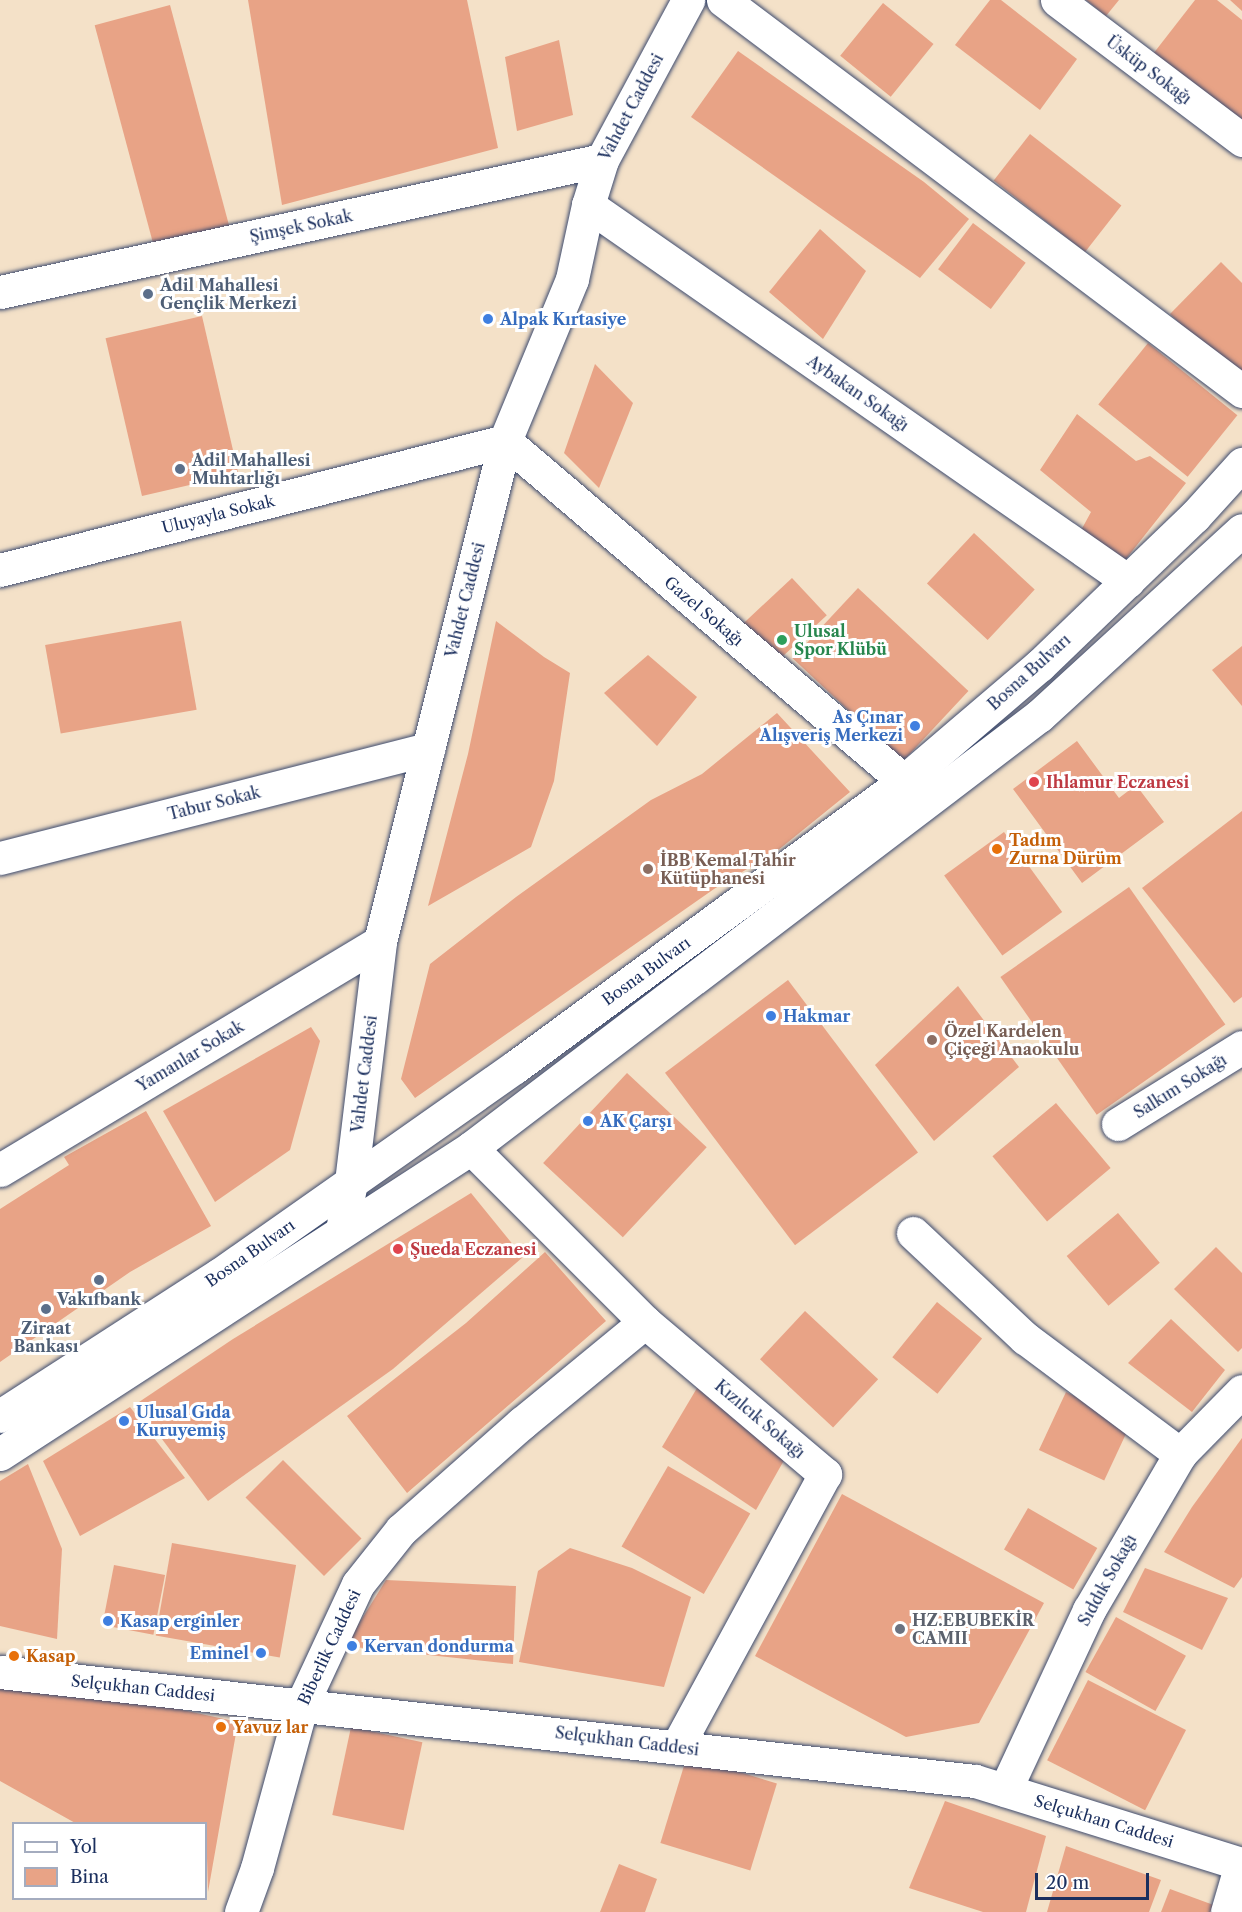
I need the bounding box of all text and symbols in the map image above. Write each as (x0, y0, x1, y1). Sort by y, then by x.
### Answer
street label: Üsküp Sokağı (1103, 32, 1195, 108)
street label: Vahdet Caddesi (595, 50, 667, 164)
street label: Şimşek Sokak (248, 206, 354, 246)
place label: Adil Mahallesi Gençlik Merkezi (160, 275, 297, 313)
marker: Adil Mahallesi Gençlik Merkezi (141, 287, 155, 301)
place label: Alpak Kırtasiye (500, 309, 627, 329)
marker: Alpak Kırtasiye (481, 312, 495, 326)
street label: Aybakan Sokağı (804, 351, 912, 435)
place label: Adil Mahallesi Muhtarlığı (192, 450, 310, 488)
marker: Adil Mahallesi Muhtarlığı (173, 462, 187, 476)
street label: Uluyayla Sokak (160, 491, 276, 537)
street label: Vahdet Caddesi (441, 540, 489, 660)
street label: Gazel Sokağı (660, 572, 748, 650)
place label: Ulusal Spor Klübü (794, 621, 887, 659)
street label: Bosna Bulvarı (984, 630, 1074, 714)
marker: Ulusal Spor Klübü (775, 633, 789, 647)
place label: As Çınar Alışveriş Merkezi (760, 707, 903, 745)
marker: As Çınar Alışveriş Merkezi (908, 719, 922, 733)
place label: Ihlamur Eczanesi (1046, 772, 1189, 792)
marker: Ihlamur Eczanesi (1027, 775, 1041, 789)
street label: Tabur Sokak (165, 782, 263, 824)
place label: Tadım Zurna Dürüm (1009, 830, 1122, 868)
marker: Tadım Zurna Dürüm (990, 842, 1004, 856)
place label: İBB Kemal Tahir Kütüphanesi (660, 850, 796, 888)
marker: İBB Kemal Tahir Kütüphanesi (641, 862, 655, 876)
street label: Bosna Bulvarı (598, 933, 694, 1009)
place label: Hakmar (783, 1006, 850, 1026)
marker: Hakmar (764, 1009, 778, 1023)
street label: Vahdet Caddesi (347, 1014, 381, 1134)
street label: Yamanlar Sokak (133, 1016, 247, 1096)
place label: Özel Kardelen Çiçeği Anaokulu (944, 1021, 1080, 1059)
marker: Özel Kardelen Çiçeği Anaokulu (925, 1033, 939, 1047)
street label: Salkım Sokağı (1130, 1050, 1230, 1122)
place label: AK Çarşı (600, 1111, 672, 1131)
marker: AK Çarşı (581, 1114, 595, 1128)
street label: Bosna Bulvarı (202, 1215, 298, 1291)
place label: Şueda Eczanesi (410, 1239, 537, 1259)
marker: Şueda Eczanesi (391, 1242, 405, 1256)
marker: Vakıfbank (92, 1273, 106, 1287)
place label: Vakıfbank (57, 1289, 141, 1309)
marker: Ziraat Bankası (39, 1302, 53, 1316)
place label: Ziraat Bankası (14, 1318, 78, 1356)
street label: Kızılcık Sokağı (711, 1376, 809, 1462)
place label: Ulusal Gıda Kuruyemiş (136, 1402, 231, 1440)
marker: Ulusal Gıda Kuruyemiş (117, 1414, 131, 1428)
street label: Sıddık Sokağı (1074, 1531, 1140, 1629)
street label: Biberlik Caddesi (294, 1586, 364, 1708)
place label: HZ.EBUBEKİR CAMII (912, 1610, 1034, 1648)
place label: Kasap erginler (120, 1611, 240, 1631)
marker: Kasap erginler (101, 1614, 115, 1628)
marker: HZ.EBUBEKİR CAMII (893, 1622, 907, 1636)
place label: Kervan dondurma (364, 1636, 514, 1656)
marker: Kervan dondurma (345, 1639, 359, 1653)
place label: Eminel (190, 1643, 249, 1663)
place label: Kasap (26, 1646, 75, 1666)
marker: Eminel (254, 1646, 268, 1660)
marker: Kasap (7, 1649, 21, 1663)
street label: Selçukhan Caddesi (70, 1671, 216, 1705)
place label: Yavuz lar (233, 1717, 308, 1737)
marker: Yavuz lar (214, 1720, 228, 1734)
street label: Selçukhan Caddesi (554, 1723, 700, 1759)
street label: Selçukhan Caddesi (1032, 1791, 1176, 1851)
legend (12, 1822, 207, 1900)
text: Yol (70, 1836, 97, 1858)
scale bar (1038, 1861, 1152, 1899)
text: Bina (70, 1866, 109, 1888)
text: 20 m (1046, 1872, 1089, 1894)

